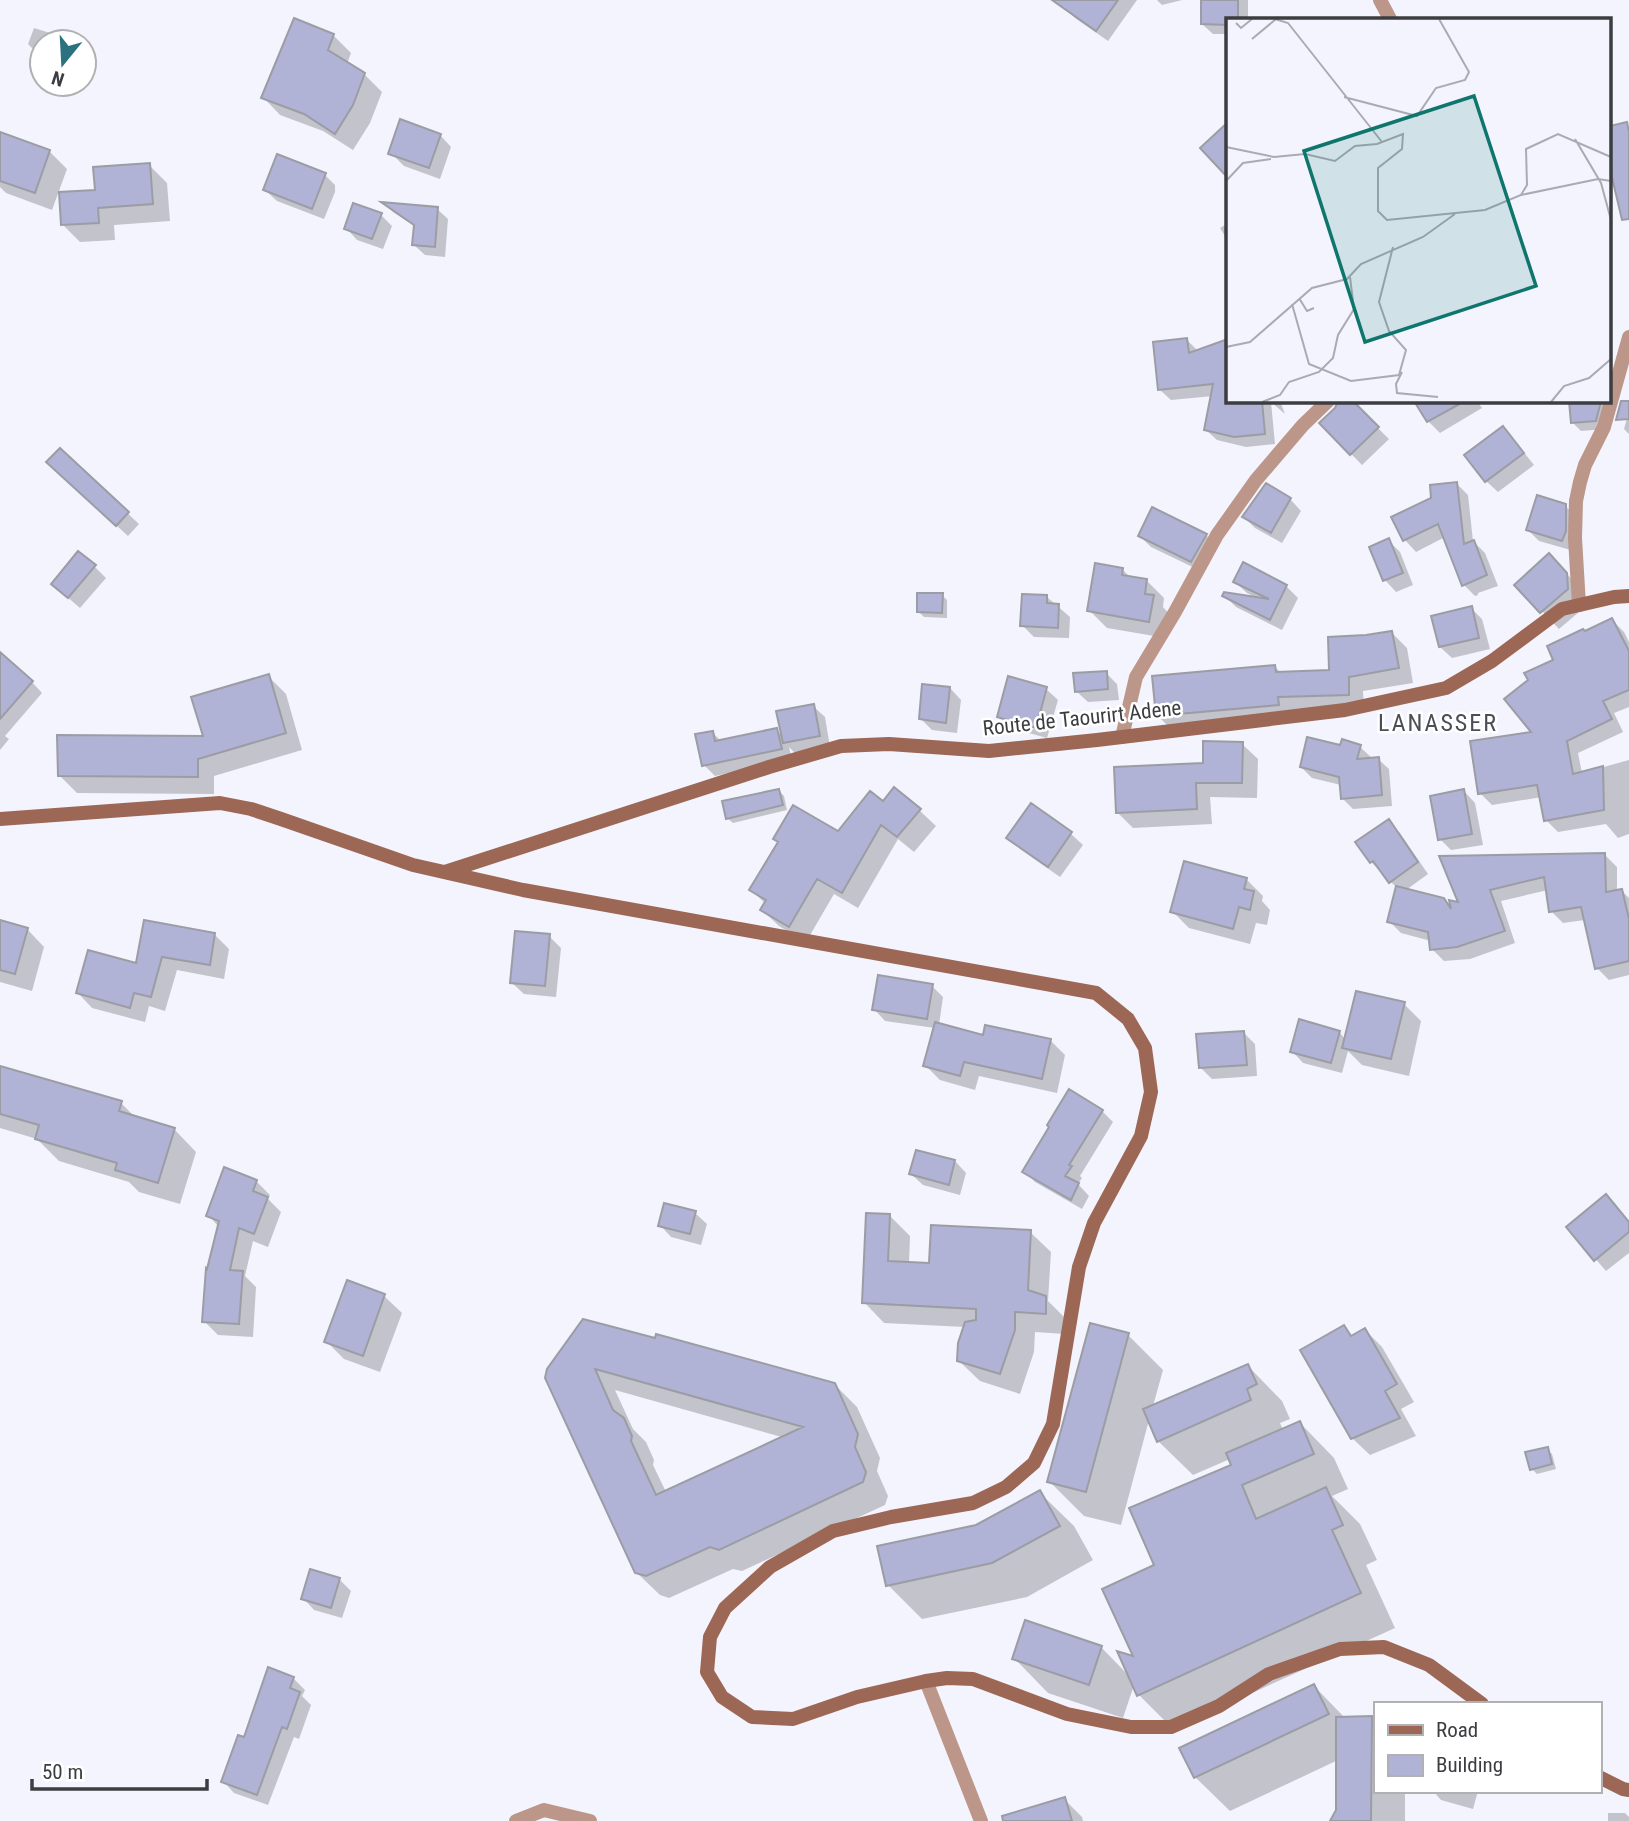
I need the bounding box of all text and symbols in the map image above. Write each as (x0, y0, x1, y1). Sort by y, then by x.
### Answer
inset map (1226, 18, 1612, 402)
north arrow (28, 28, 98, 98)
text: N (49, 66, 67, 91)
street label: Route de Taourirt Adene (982, 696, 1183, 740)
district label: LANASSER (1378, 709, 1498, 737)
legend (1374, 1702, 1601, 1793)
text: Road (1436, 1718, 1478, 1742)
scale bar (32, 1748, 206, 1792)
text: Building (1436, 1753, 1503, 1777)
text: 50 m (42, 1760, 83, 1784)

